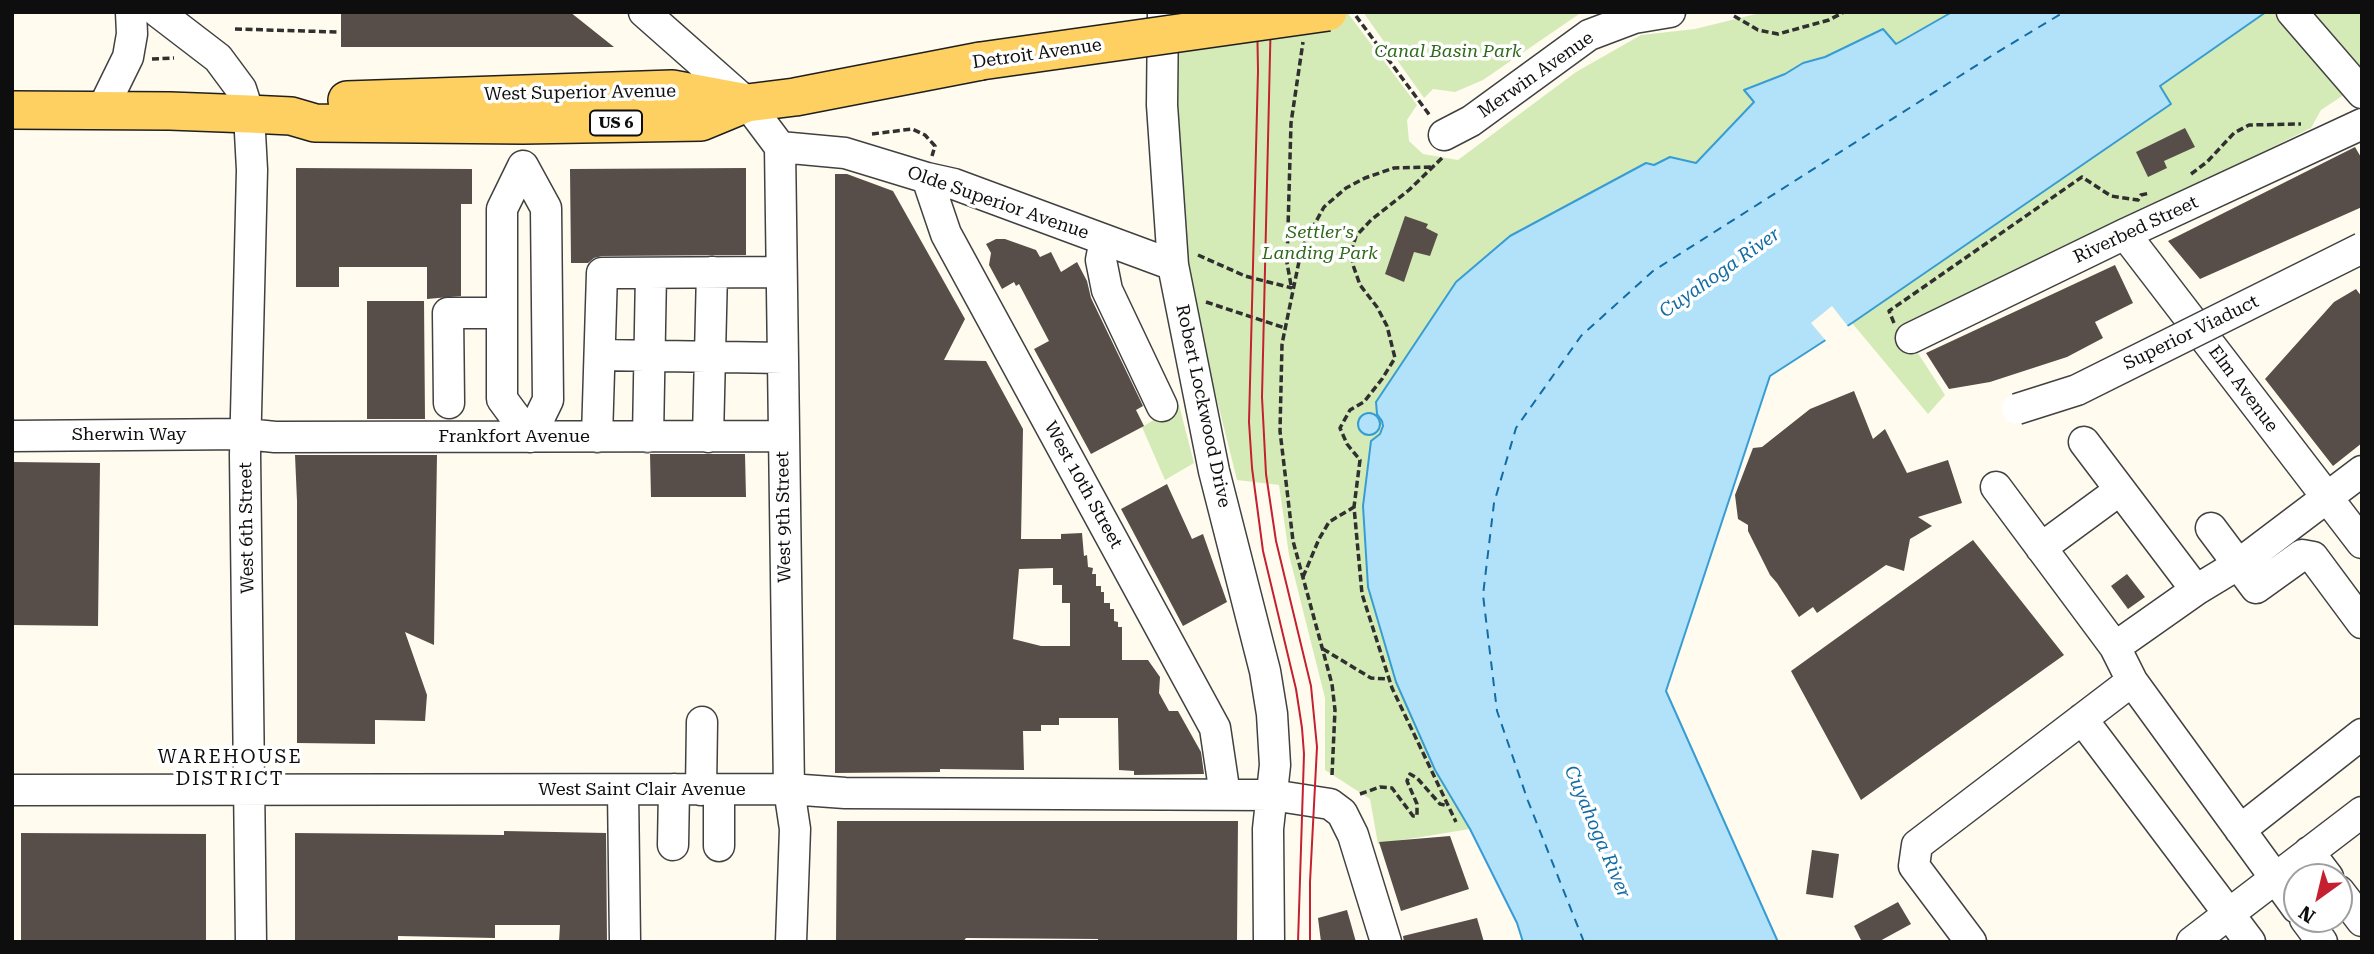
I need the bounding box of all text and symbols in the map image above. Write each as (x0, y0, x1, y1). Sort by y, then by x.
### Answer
street label: Merwin Avenue (1474, 27, 1598, 123)
street label: Detroit Avenue (971, 34, 1103, 74)
park label: Canal Basin Park (1374, 41, 1522, 63)
street label: West Superior Avenue (484, 81, 676, 105)
road number: US 6 (590, 111, 642, 136)
street label: Olde Superior Avenue (904, 162, 1092, 244)
street label: Riverbed Street (2070, 192, 2202, 268)
park label: Settler's Landing Park (1262, 222, 1378, 264)
water label: Cuyahoga River (1655, 223, 1785, 323)
street label: Superior Viaduct (2120, 291, 2262, 375)
street label: Robert Lockwood Drive (1171, 303, 1235, 509)
street label: Elm Avenue (2204, 342, 2282, 436)
street label: West 10th Street (1039, 418, 1127, 552)
street label: Sherwin Way (72, 424, 186, 446)
street label: Frankfort Avenue (438, 426, 590, 448)
street label: West 9th Street (772, 451, 796, 583)
street label: West 6th Street (235, 462, 259, 594)
district label: WAREHOUSE DISTRICT (159, 746, 301, 790)
water label: Cuyahoga River (1559, 762, 1635, 902)
street label: West Saint Clair Avenue (538, 779, 746, 801)
north arrow (2283, 863, 2353, 933)
text: N (2295, 901, 2320, 928)

